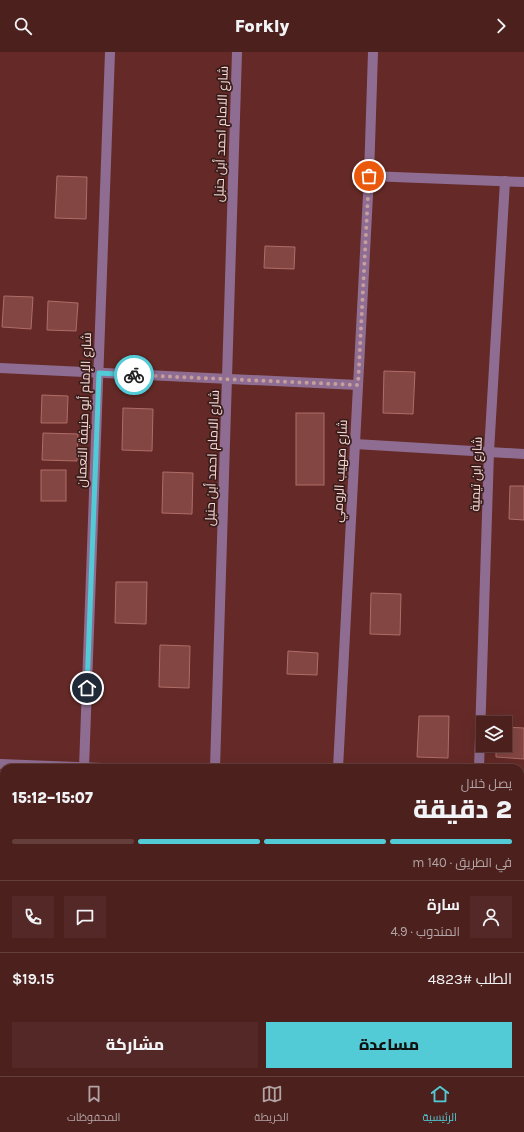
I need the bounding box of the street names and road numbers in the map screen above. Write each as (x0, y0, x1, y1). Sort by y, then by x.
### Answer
street label: شارع الامام احمد أبن حنبل (210, 66, 233, 202)
street label: شارع الإمام أبو حنيفة النعمان (73, 332, 96, 488)
street label: شارع الامام احمد أبن حنبل (201, 390, 224, 526)
street label: شارع صهيب الرومي (330, 419, 353, 523)
street label: شارع ابن تيمية (467, 436, 486, 512)

